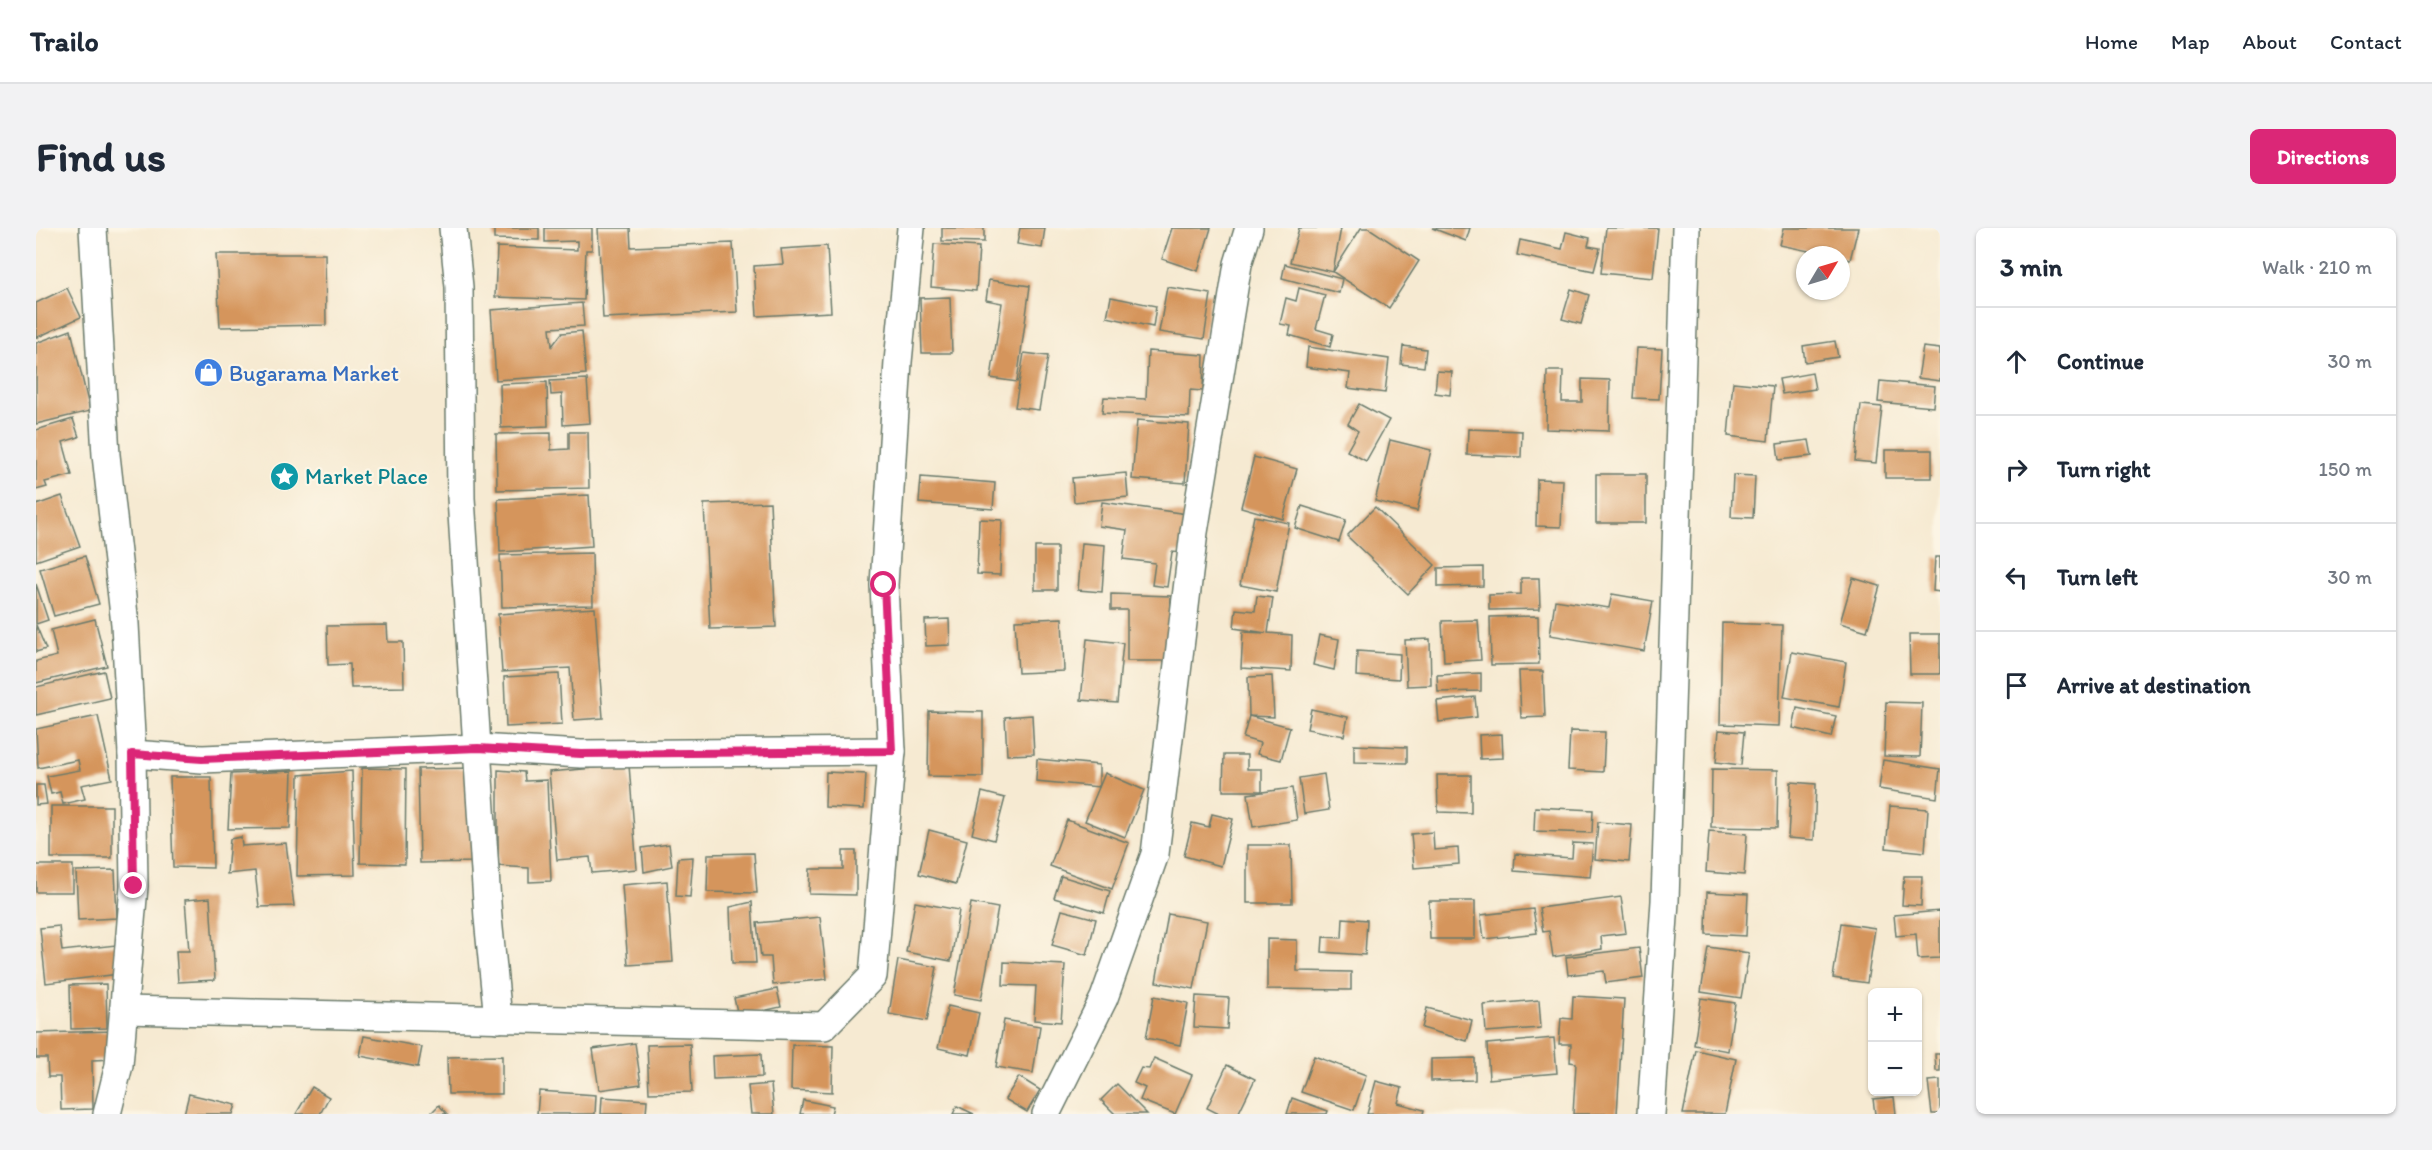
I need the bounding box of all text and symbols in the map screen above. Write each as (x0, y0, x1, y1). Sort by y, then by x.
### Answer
text: Trailo (30, 24, 99, 58)
text: Home (2085, 29, 2138, 54)
text: Map (2171, 29, 2210, 54)
text: About (2243, 29, 2297, 54)
text: Contact (2330, 29, 2402, 54)
button: Directions (2250, 129, 2396, 184)
text: Find us (36, 131, 166, 182)
north arrow (1796, 246, 1850, 300)
text: 3 min (2000, 251, 2062, 283)
text: Walk · 210 m (2262, 255, 2372, 279)
icon: ahead (2000, 345, 2033, 378)
text: Continue (2057, 348, 2144, 375)
text: 30 m (2327, 349, 2372, 373)
shop icon: Bugarama Market (192, 357, 224, 389)
place label: Bugarama Market (229, 360, 399, 387)
icon: right (2000, 453, 2033, 486)
text: Turn right (2057, 456, 2151, 483)
text: 150 m (2319, 457, 2372, 481)
place icon: Market Place (268, 460, 300, 492)
place label: Market Place (305, 463, 428, 490)
icon: left (2000, 561, 2033, 594)
text: Turn left (2057, 564, 2138, 591)
text: 30 m (2327, 565, 2372, 589)
route start (870, 571, 896, 597)
icon: arrive (2000, 669, 2033, 702)
text: Arrive at destination (2057, 672, 2251, 699)
route end (120, 872, 146, 898)
map controls (1868, 988, 1922, 1096)
button: + (1868, 988, 1922, 1042)
button: − (1868, 1042, 1922, 1096)

